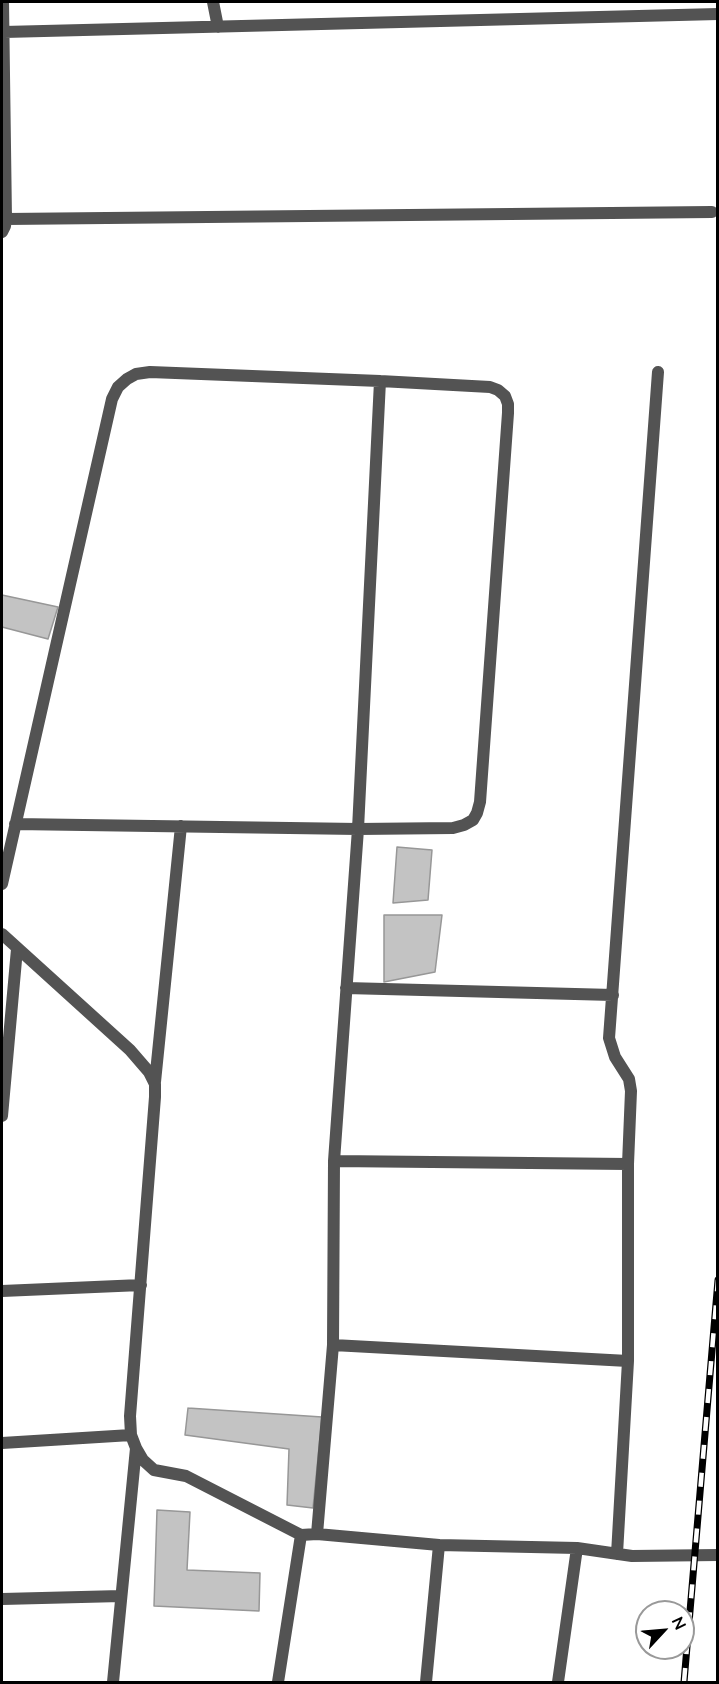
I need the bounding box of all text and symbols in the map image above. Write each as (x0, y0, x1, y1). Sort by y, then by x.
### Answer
north arrow (635, 1600, 695, 1660)
text: N (668, 1613, 691, 1633)

